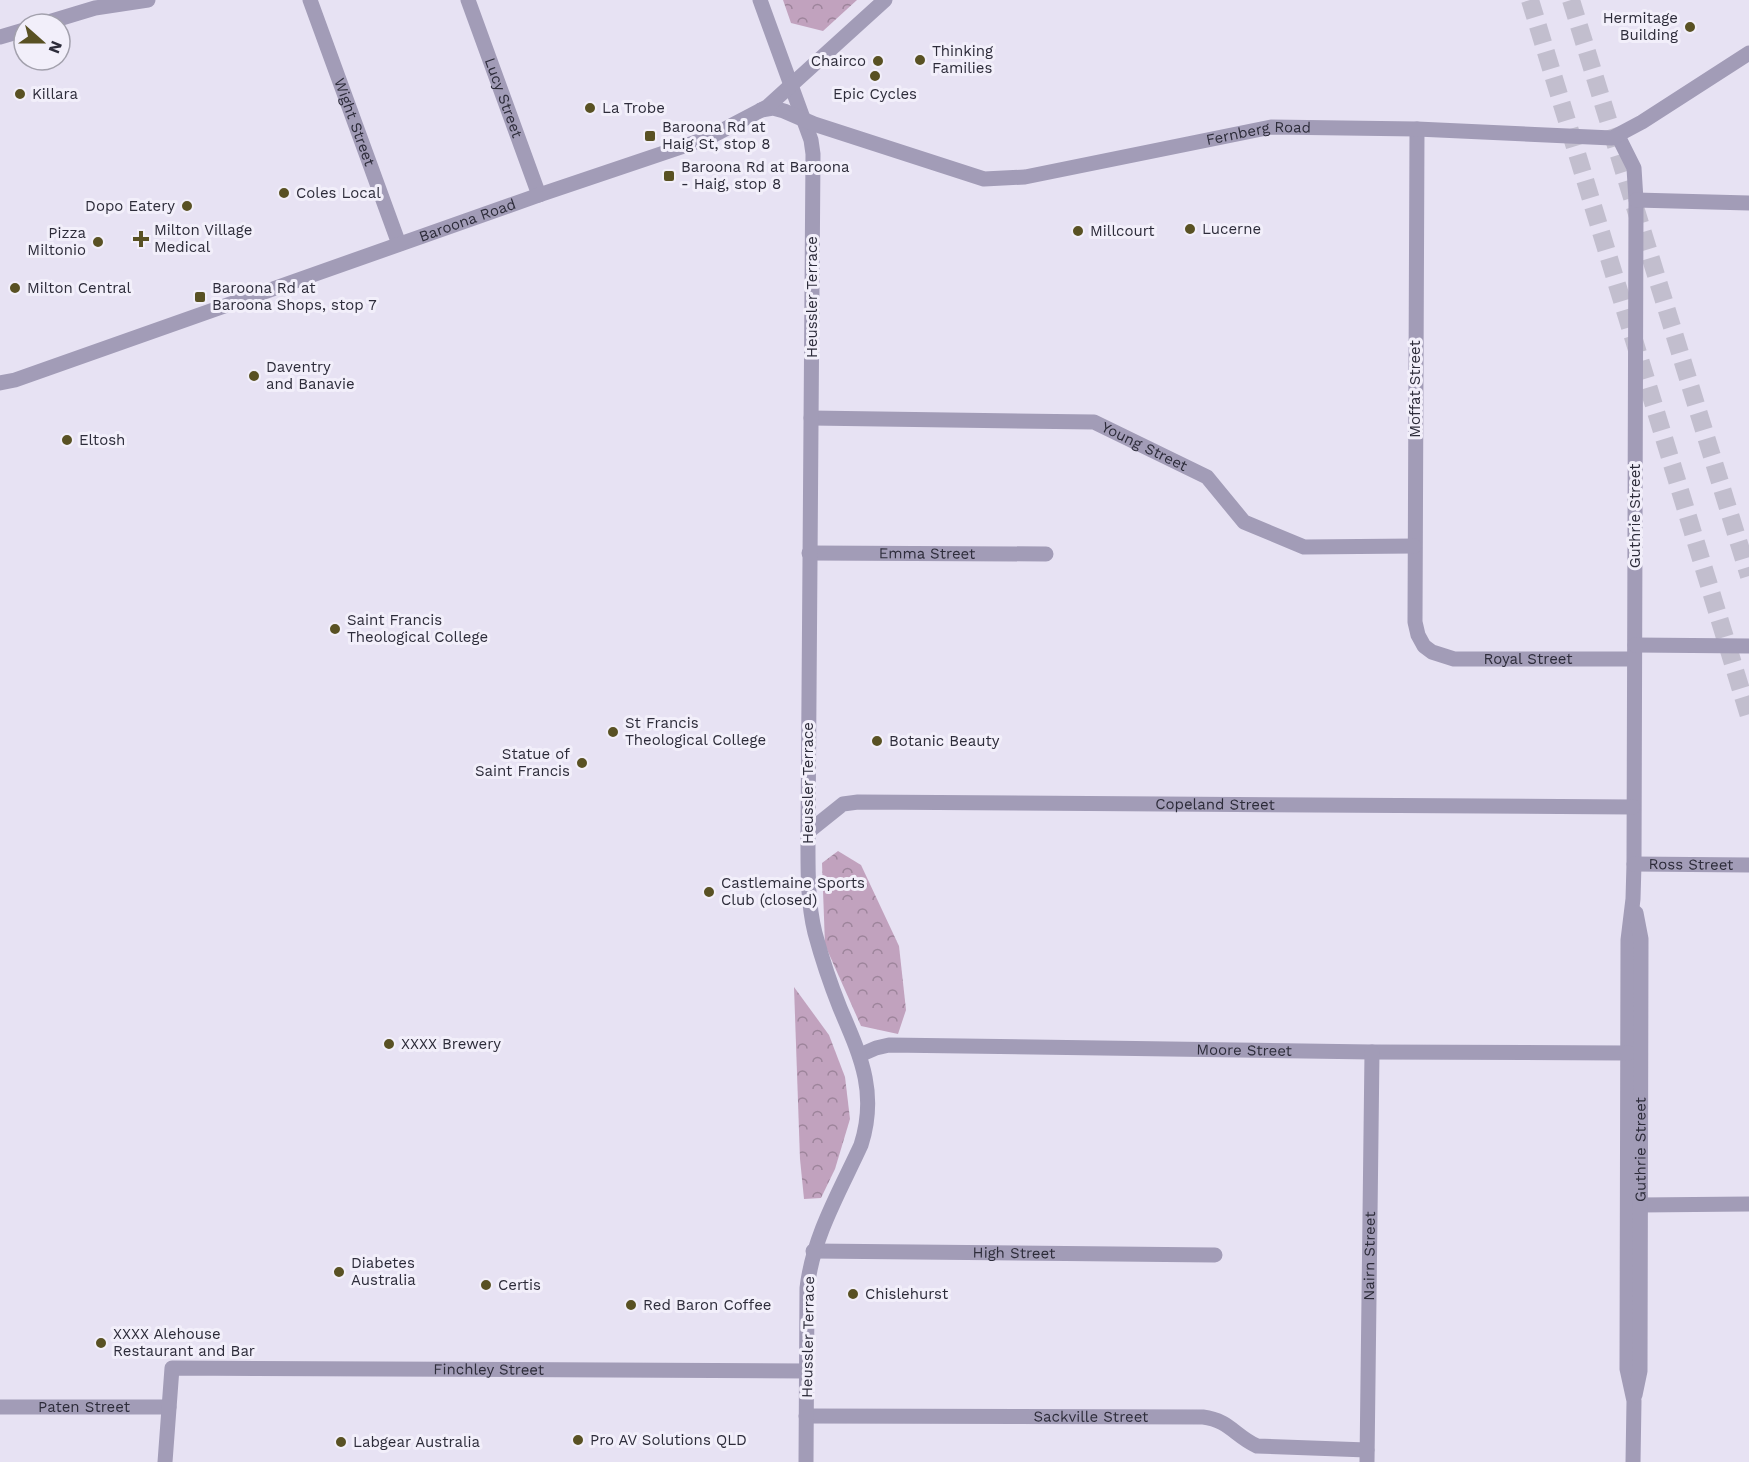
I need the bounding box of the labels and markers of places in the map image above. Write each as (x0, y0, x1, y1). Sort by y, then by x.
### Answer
place label: Hermitage Building (1603, 9, 1678, 44)
marker: Hermitage Building (1683, 20, 1697, 34)
place label: Thinking Families (932, 42, 993, 77)
place label: Chairco (811, 52, 866, 70)
marker: Thinking Families (913, 53, 927, 67)
marker: Chairco (871, 54, 885, 68)
marker: Epic Cycles (868, 69, 882, 83)
place label: Killara (32, 85, 78, 103)
place label: Epic Cycles (833, 85, 917, 103)
marker: Killara (13, 87, 27, 101)
place label: La Trobe (602, 99, 665, 117)
marker: La Trobe (583, 101, 597, 115)
place label: Baroona Rd at Haig St, stop 8 (662, 118, 770, 153)
marker: Baroona Rd at Haig St, stop 8 (643, 129, 657, 143)
place label: Baroona Rd at Baroona - Haig, stop 8 (681, 158, 850, 193)
marker: Baroona Rd at Baroona - Haig, stop 8 (662, 169, 676, 183)
place label: Coles Local (296, 184, 381, 202)
marker: Coles Local (277, 186, 291, 200)
place label: Dopo Eatery (85, 197, 175, 215)
marker: Dopo Eatery (180, 199, 194, 213)
place label: Lucerne (1202, 220, 1261, 238)
place label: Milton Village Medical (154, 221, 252, 256)
place label: Millcourt (1090, 222, 1155, 240)
marker: Lucerne (1183, 222, 1197, 236)
place label: Pizza Miltonio (27, 224, 87, 259)
marker: Millcourt (1071, 224, 1085, 238)
marker: Milton Village Medical (132, 230, 150, 248)
marker: Pizza Miltonio (91, 235, 105, 249)
place label: Milton Central (27, 279, 132, 297)
place label: Baroona Rd at Baroona Shops, stop 7 (212, 279, 377, 314)
marker: Milton Central (8, 281, 22, 295)
marker: Baroona Rd at Baroona Shops, stop 7 (193, 290, 207, 304)
place label: Daventry and Banavie (266, 358, 355, 393)
marker: Daventry and Banavie (247, 369, 261, 383)
place label: Eltosh (79, 431, 125, 449)
marker: Eltosh (60, 433, 74, 447)
place label: Saint Francis Theological College (347, 611, 488, 646)
marker: Saint Francis Theological College (328, 622, 342, 636)
place label: St Francis Theological College (625, 714, 766, 749)
marker: St Francis Theological College (606, 725, 620, 739)
place label: Botanic Beauty (889, 732, 1000, 750)
marker: Botanic Beauty (870, 734, 884, 748)
place label: Statue of Saint Francis (475, 745, 570, 780)
marker: Statue of Saint Francis (575, 756, 589, 770)
place label: Castlemaine Sports Club (closed) (721, 874, 865, 909)
marker: Castlemaine Sports Club (closed) (702, 885, 716, 899)
place label: XXXX Brewery (401, 1035, 501, 1053)
marker: XXXX Brewery (382, 1037, 396, 1051)
place label: Diabetes Australia (351, 1254, 416, 1289)
marker: Diabetes Australia (332, 1265, 346, 1279)
place label: Certis (498, 1276, 541, 1294)
marker: Certis (479, 1278, 493, 1292)
place label: Chislehurst (865, 1285, 949, 1303)
marker: Chislehurst (846, 1287, 860, 1301)
place label: Red Baron Coffee (643, 1296, 772, 1314)
marker: Red Baron Coffee (624, 1298, 638, 1312)
place label: XXXX Alehouse Restaurant and Bar (113, 1325, 255, 1360)
marker: XXXX Alehouse Restaurant and Bar (94, 1336, 108, 1350)
place label: Pro AV Solutions QLD (590, 1431, 747, 1449)
place label: Labgear Australia (353, 1433, 480, 1451)
marker: Pro AV Solutions QLD (571, 1433, 585, 1447)
marker: Labgear Australia (334, 1435, 348, 1449)

